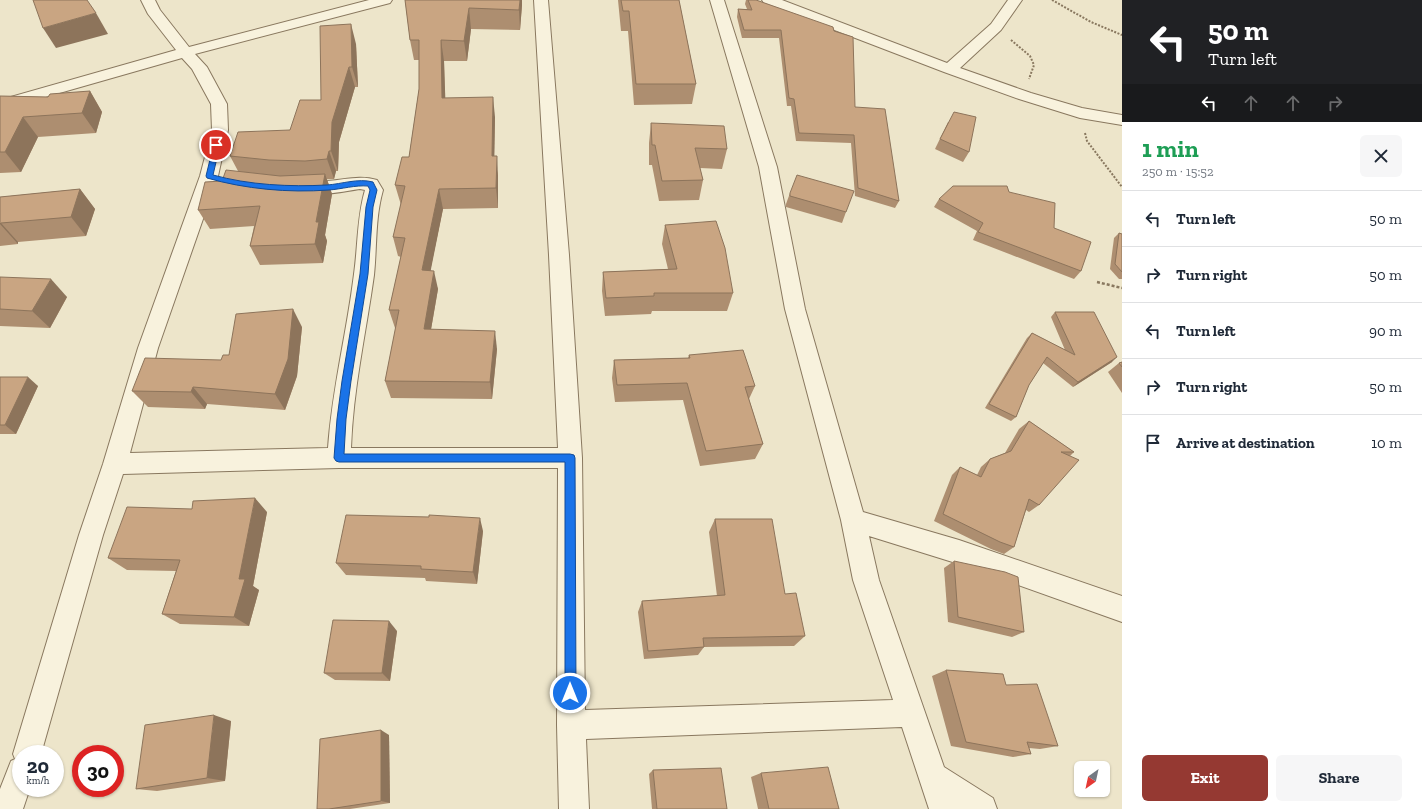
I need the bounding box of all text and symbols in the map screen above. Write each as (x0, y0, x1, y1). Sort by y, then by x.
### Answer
text: 50 m (1208, 14, 1269, 47)
icon: left (1142, 16, 1194, 68)
text: Turn left (1208, 48, 1277, 70)
icon: left (1198, 92, 1220, 114)
icon: ahead (1240, 92, 1262, 114)
icon: ahead (1282, 92, 1304, 114)
icon: right (1324, 92, 1346, 114)
pin (199, 128, 233, 162)
icon: arrive (205, 134, 227, 156)
text: 1 min (1142, 134, 1199, 163)
button: close (1360, 135, 1402, 177)
text: 250 m · 15:52 (1142, 164, 1214, 179)
icon: left (1142, 208, 1164, 230)
text: Turn left (1176, 210, 1236, 228)
text: 50 m (1369, 210, 1402, 228)
icon: right (1142, 264, 1164, 286)
text: Turn right (1176, 266, 1247, 284)
text: 50 m (1369, 266, 1402, 284)
icon: left (1142, 320, 1164, 342)
text: Turn left (1176, 322, 1236, 340)
text: 90 m (1369, 322, 1402, 340)
icon: right (1142, 376, 1164, 398)
text: Turn right (1176, 378, 1247, 396)
text: 50 m (1369, 378, 1402, 396)
icon: arrive (1142, 432, 1164, 454)
text: Arrive at destination (1176, 434, 1315, 452)
text: 10 m (1371, 434, 1402, 452)
position arrow (549, 672, 591, 714)
speed limit sign: 30 (72, 745, 124, 797)
text: 20 (27, 754, 49, 778)
button: Exit (1142, 755, 1268, 801)
button: Share (1276, 755, 1402, 801)
north arrow (1074, 761, 1110, 797)
map controls (1074, 761, 1110, 797)
text: km/h (27, 775, 49, 787)

